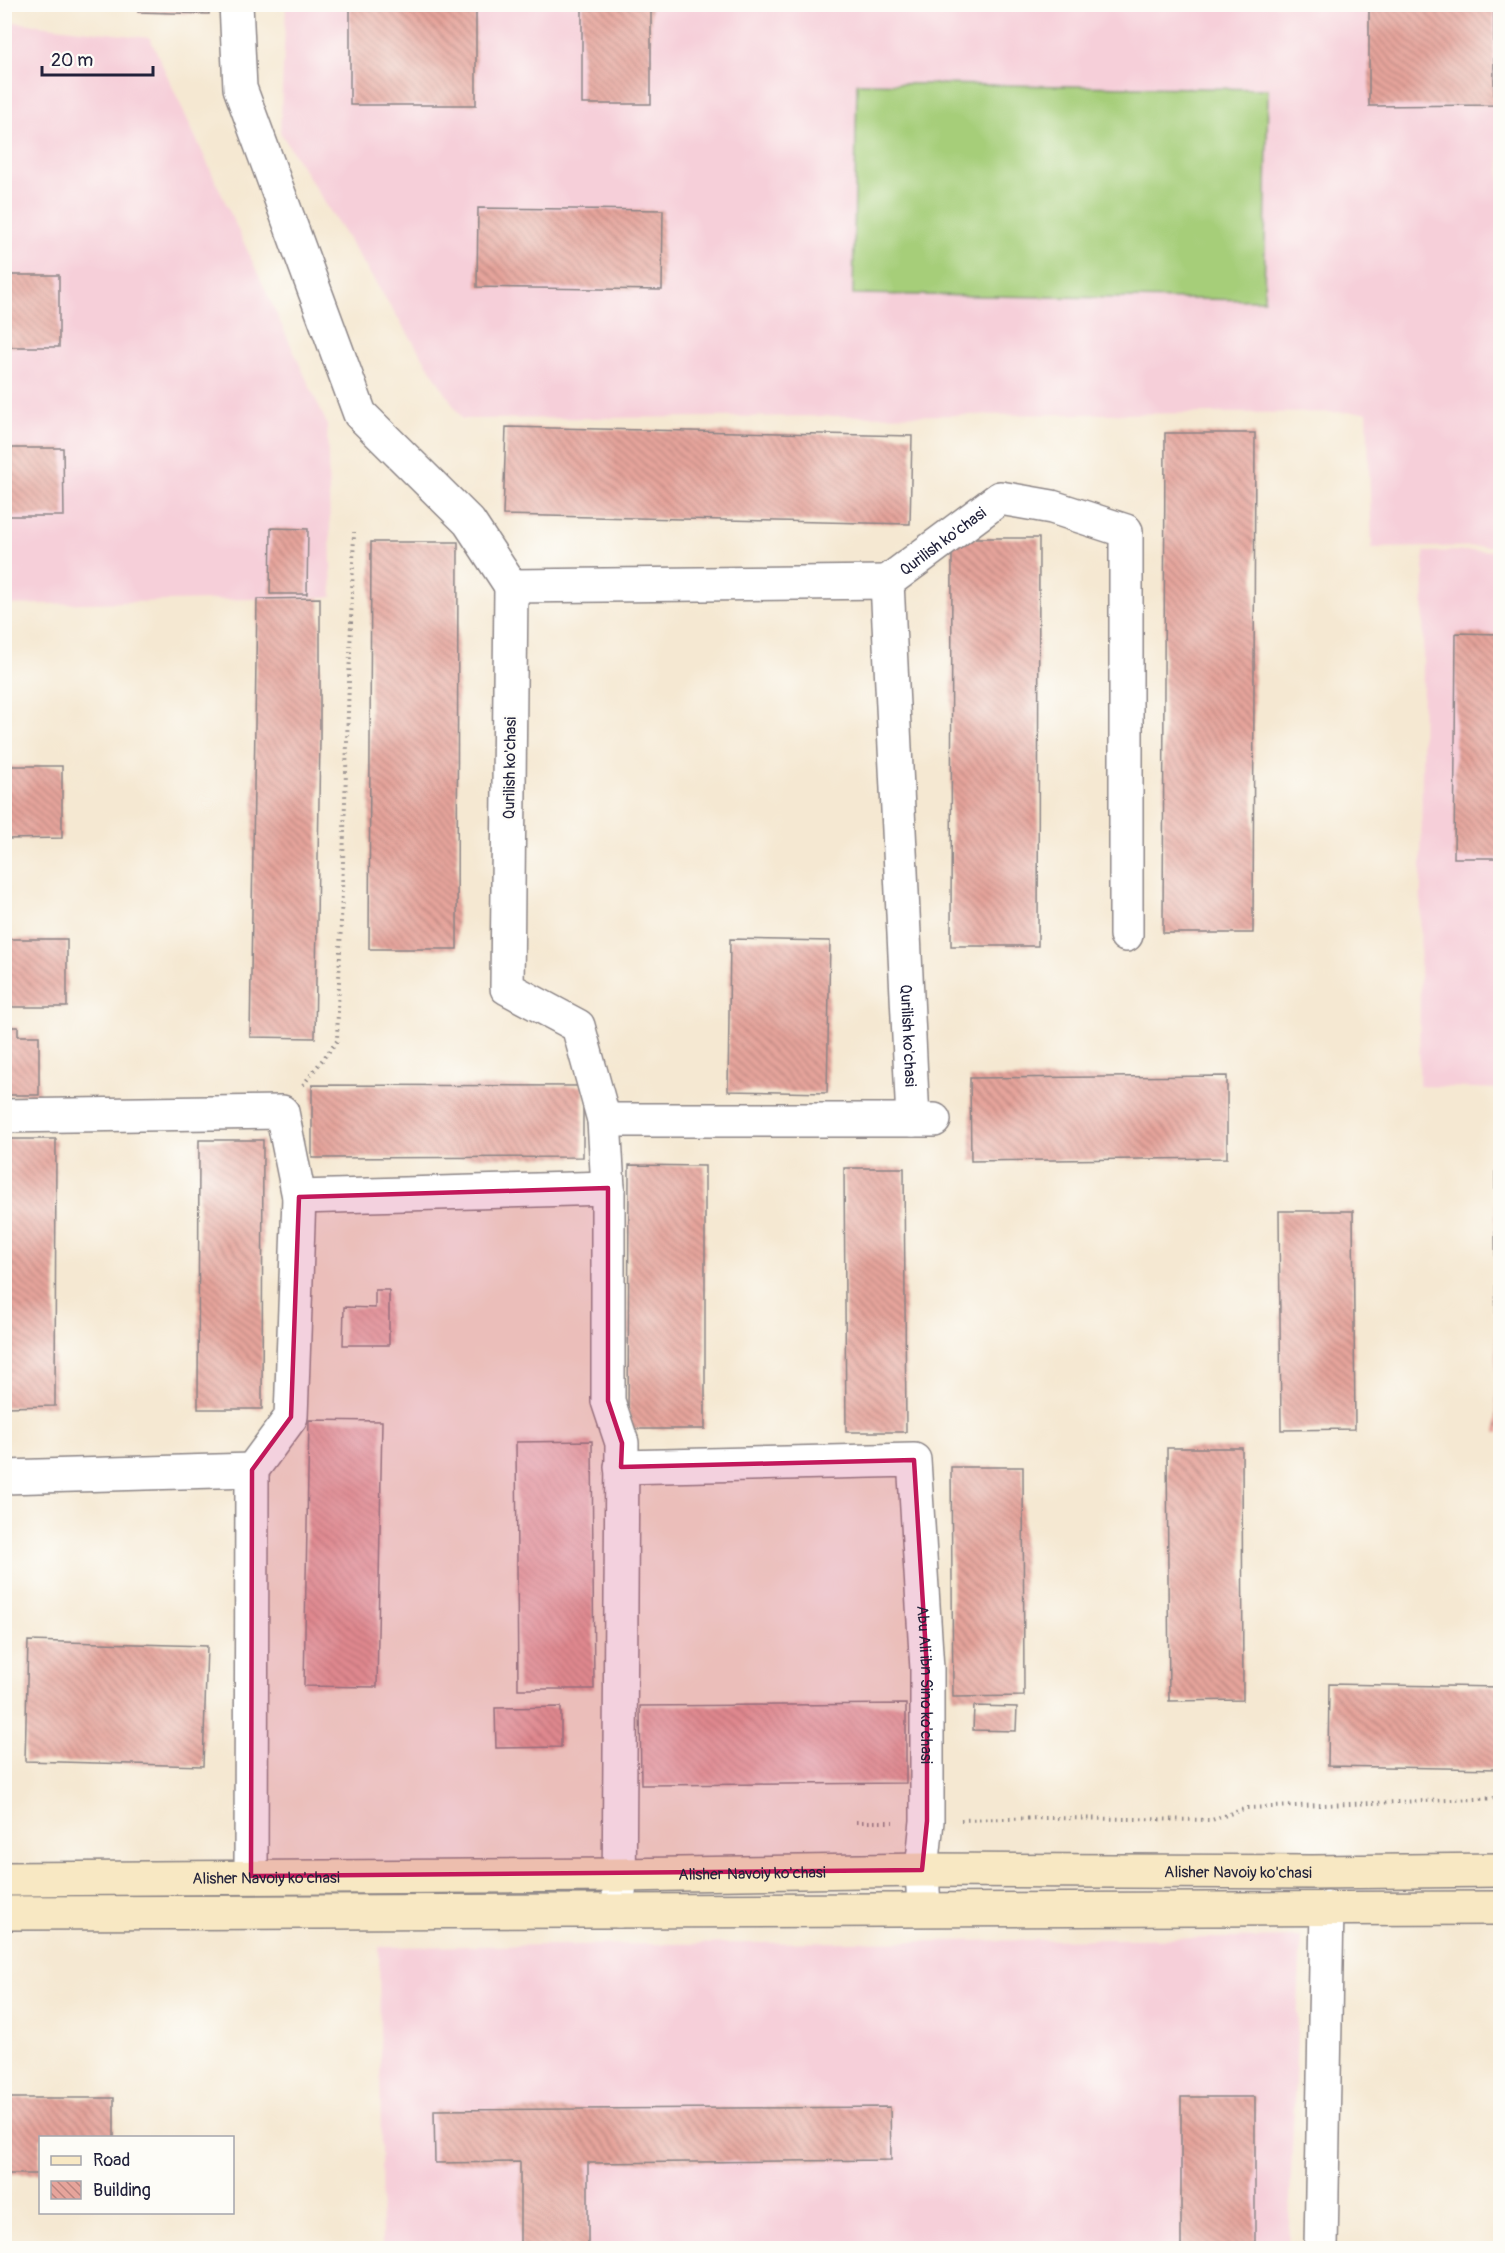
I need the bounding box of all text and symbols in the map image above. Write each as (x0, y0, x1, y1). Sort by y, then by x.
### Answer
scale bar (42, 39, 153, 77)
text: 20 m (51, 49, 93, 72)
street label: Qurilish ko'chasi (896, 503, 990, 580)
street label: Qurilish ko'chasi (499, 716, 521, 820)
street label: Qurilish ko'chasi (895, 984, 920, 1087)
street label: Abu Ali ibn Sino ko'chasi (912, 1605, 936, 1764)
street label: Alisher Navoiy ko'chasi (1164, 1862, 1312, 1883)
street label: Alisher Navoiy ko'chasi (678, 1863, 826, 1885)
street label: Alisher Navoiy ko'chasi (192, 1868, 340, 1889)
legend (39, 2136, 234, 2214)
text: Road (93, 2149, 130, 2172)
text: Building (93, 2179, 151, 2202)

